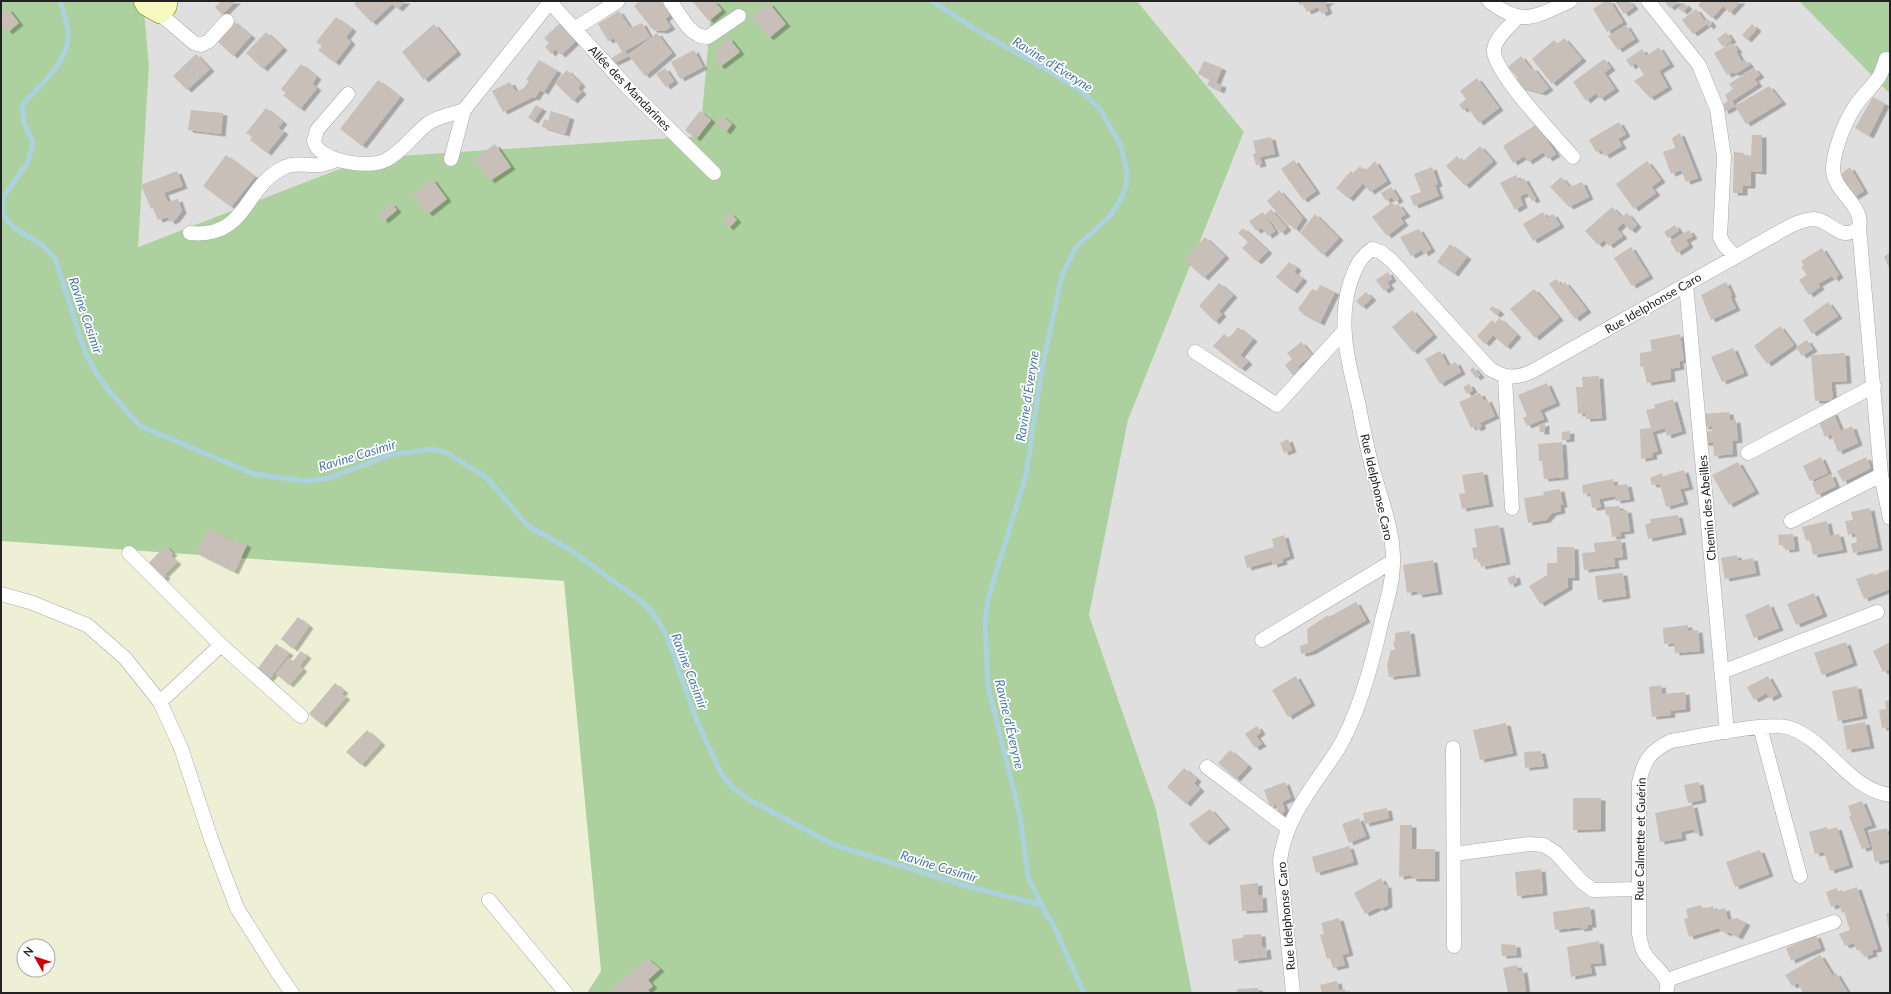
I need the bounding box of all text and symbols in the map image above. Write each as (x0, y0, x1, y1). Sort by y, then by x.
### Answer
water label: Ravine d'Éveryne (1010, 33, 1096, 95)
street label: Allée des Mandarines (585, 42, 675, 134)
street label: Rue Idelphonse Caro (1602, 269, 1704, 337)
water label: Ravine Casimir (65, 275, 107, 356)
water label: Ravine d'Éveryne (1012, 350, 1042, 442)
street label: Rue Idelphonse Caro (1357, 432, 1397, 542)
water label: Ravine Casimir (316, 436, 398, 474)
street label: Chemin des Abeilles (1695, 455, 1719, 561)
water label: Ravine Casimir (668, 631, 712, 712)
water label: Ravine d'Éveryne (992, 678, 1028, 770)
street label: Rue Calmette et Guérin (1631, 777, 1649, 901)
water label: Ravine Casimir (898, 847, 980, 885)
street label: Rue Idelphonse Caro (1274, 861, 1298, 971)
north arrow (16, 938, 56, 978)
text: N (20, 944, 36, 959)

